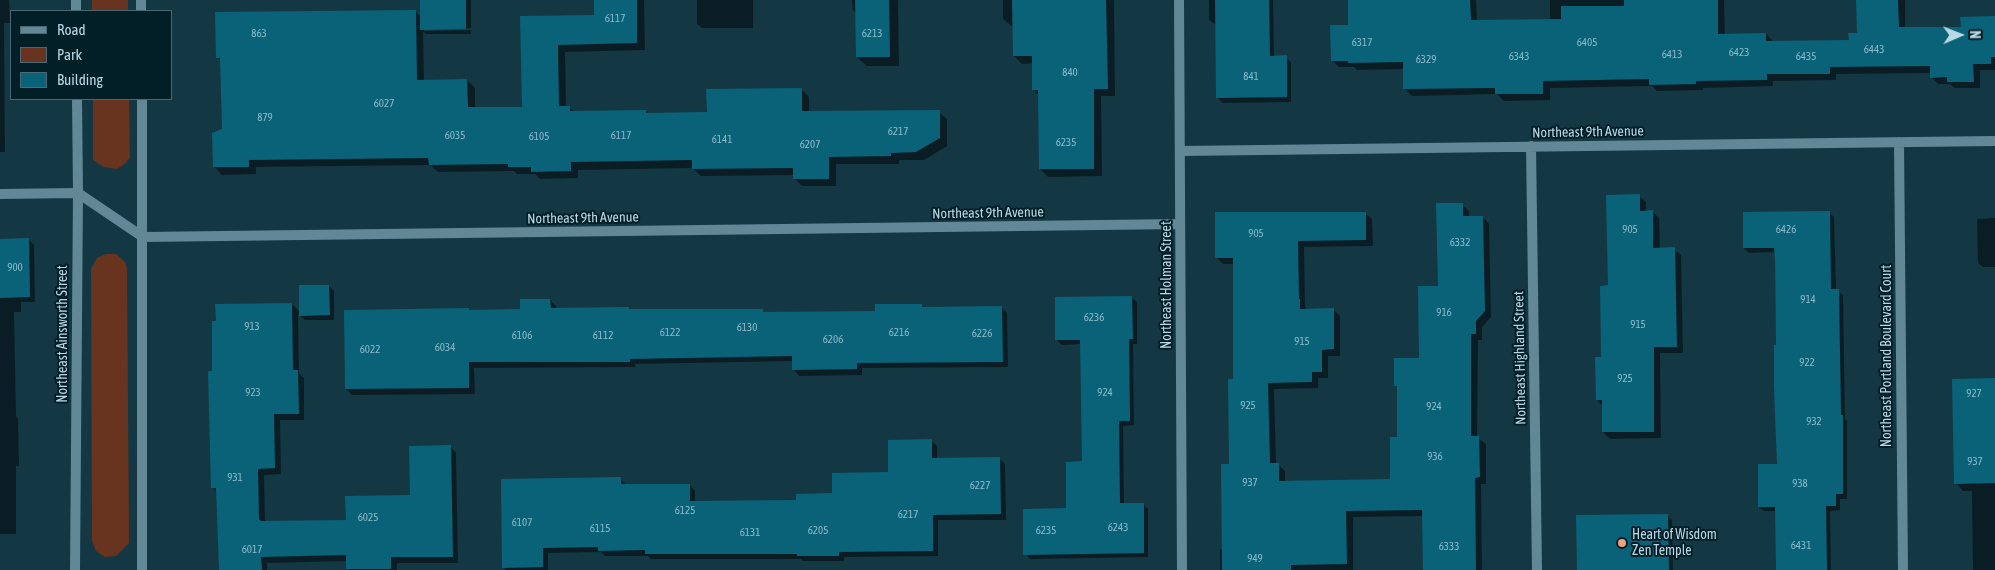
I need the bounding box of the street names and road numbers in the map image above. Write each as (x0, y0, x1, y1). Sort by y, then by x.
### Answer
street label: Northeast 9th Avenue (1532, 123, 1644, 141)
street label: Northeast 9th Avenue (932, 204, 1044, 222)
street label: Northeast 9th Avenue (527, 209, 639, 227)
street label: Northeast Holman Street (1159, 221, 1175, 349)
street label: Northeast Ainsworth Street (55, 265, 71, 403)
street label: Northeast Portland Boulevard Court (1879, 265, 1895, 447)
street label: Northeast Highland Street (1510, 291, 1530, 425)

